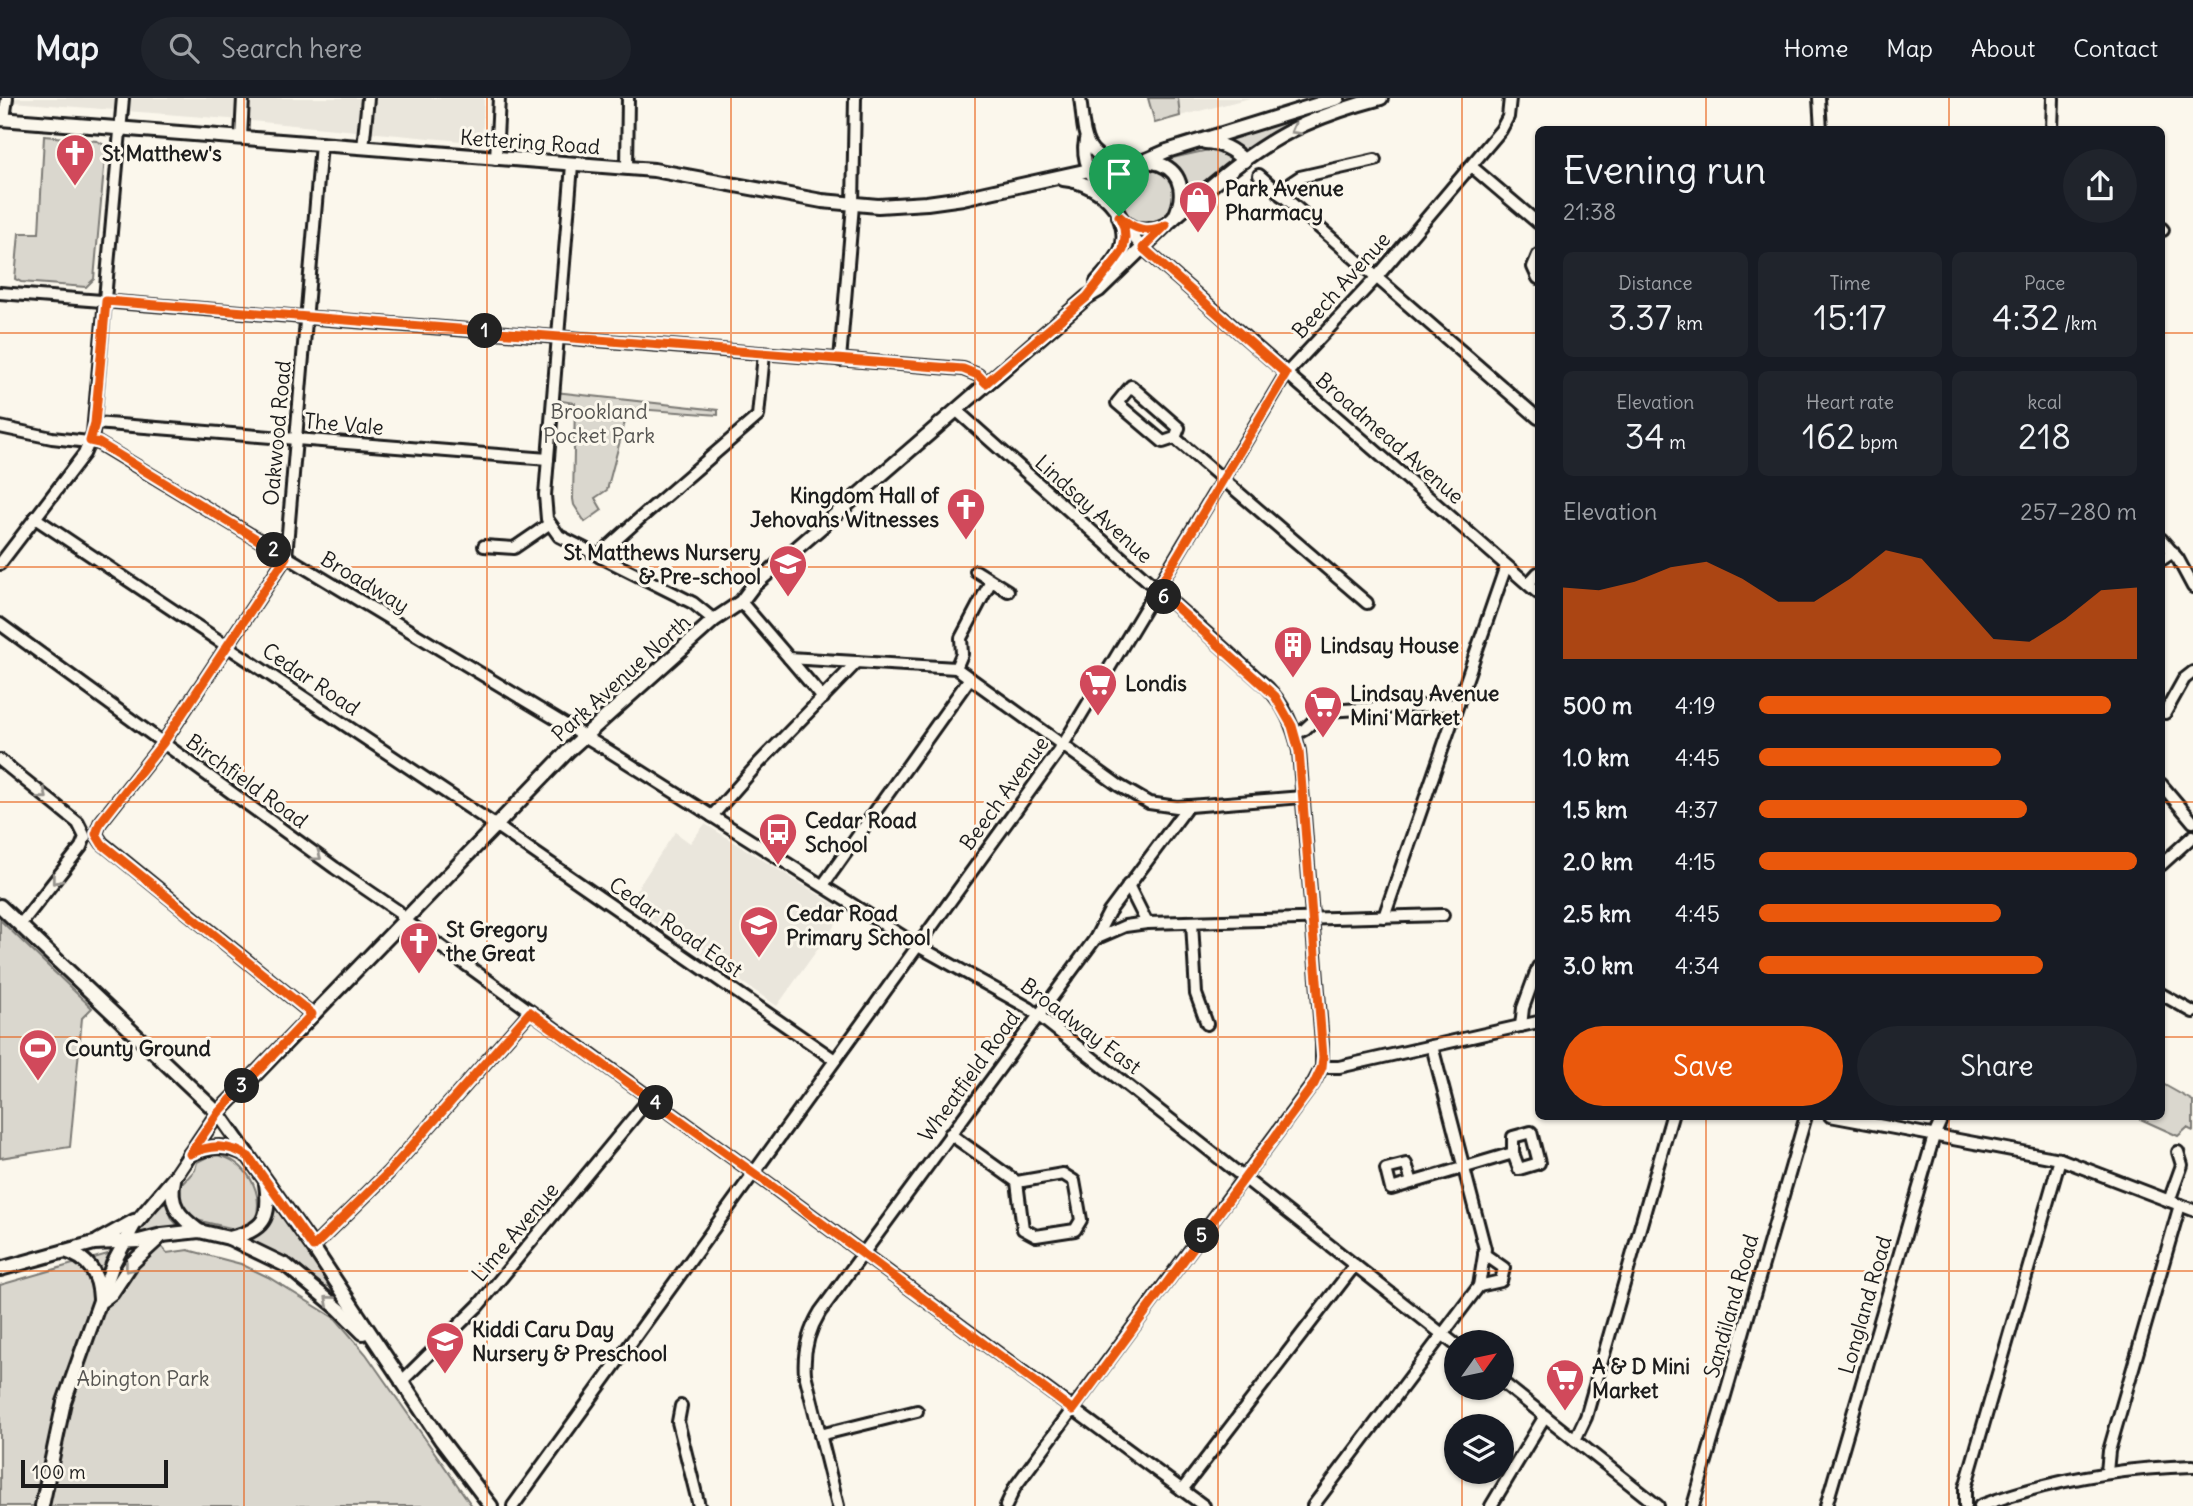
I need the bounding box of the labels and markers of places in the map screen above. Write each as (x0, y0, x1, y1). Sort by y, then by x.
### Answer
church icon: St Matthew's (54, 132, 96, 187)
place label: St Matthew's (102, 140, 222, 167)
pin (1089, 144, 1149, 216)
place label: Park Avenue Pharmacy (1225, 175, 1344, 226)
shop icon: Park Avenue Pharmacy (1177, 179, 1219, 234)
pin: 1 (468, 314, 503, 348)
place label: Kingdom Hall of Jehovahs Witnesses (750, 482, 940, 533)
church icon: Kingdom Hall of Jehovahs Witnesses (945, 486, 987, 541)
pin: 2 (256, 532, 292, 568)
place label: St Matthews Nursery & Pre-school (564, 539, 761, 590)
school or university icon: St Matthews Nursery & Pre-school (767, 543, 809, 598)
pin: 6 (1146, 580, 1182, 614)
building icon: Lindsay House (1272, 624, 1314, 679)
place label: Lindsay House (1320, 632, 1459, 659)
supermarket icon: Londis (1077, 662, 1119, 717)
place label: Londis (1125, 670, 1187, 697)
place label: Lindsay Avenue Mini Market (1350, 680, 1499, 731)
supermarket icon: Lindsay Avenue Mini Market (1302, 684, 1344, 739)
place label: Cedar Road School (805, 807, 917, 858)
bus stop icon: Cedar Road School (757, 811, 799, 866)
place label: Cedar Road Primary School (786, 900, 931, 951)
school or university icon: Cedar Road Primary School (738, 904, 780, 959)
place label: St Gregory the Great (446, 916, 548, 967)
church icon: St Gregory the Great (398, 920, 440, 975)
sports icon: County Ground (17, 1027, 59, 1082)
place label: County Ground (65, 1035, 211, 1062)
pin: 3 (224, 1068, 260, 1104)
pin: 4 (638, 1086, 674, 1121)
pin: 5 (1184, 1218, 1220, 1254)
place label: Kiddi Caru Day Nursery & Preschool (472, 1316, 667, 1367)
school or university icon: Kiddi Caru Day Nursery & Preschool (424, 1320, 466, 1375)
place label: A & D Mini Market (1592, 1353, 1690, 1404)
supermarket icon: A & D Mini Market (1544, 1357, 1586, 1412)

